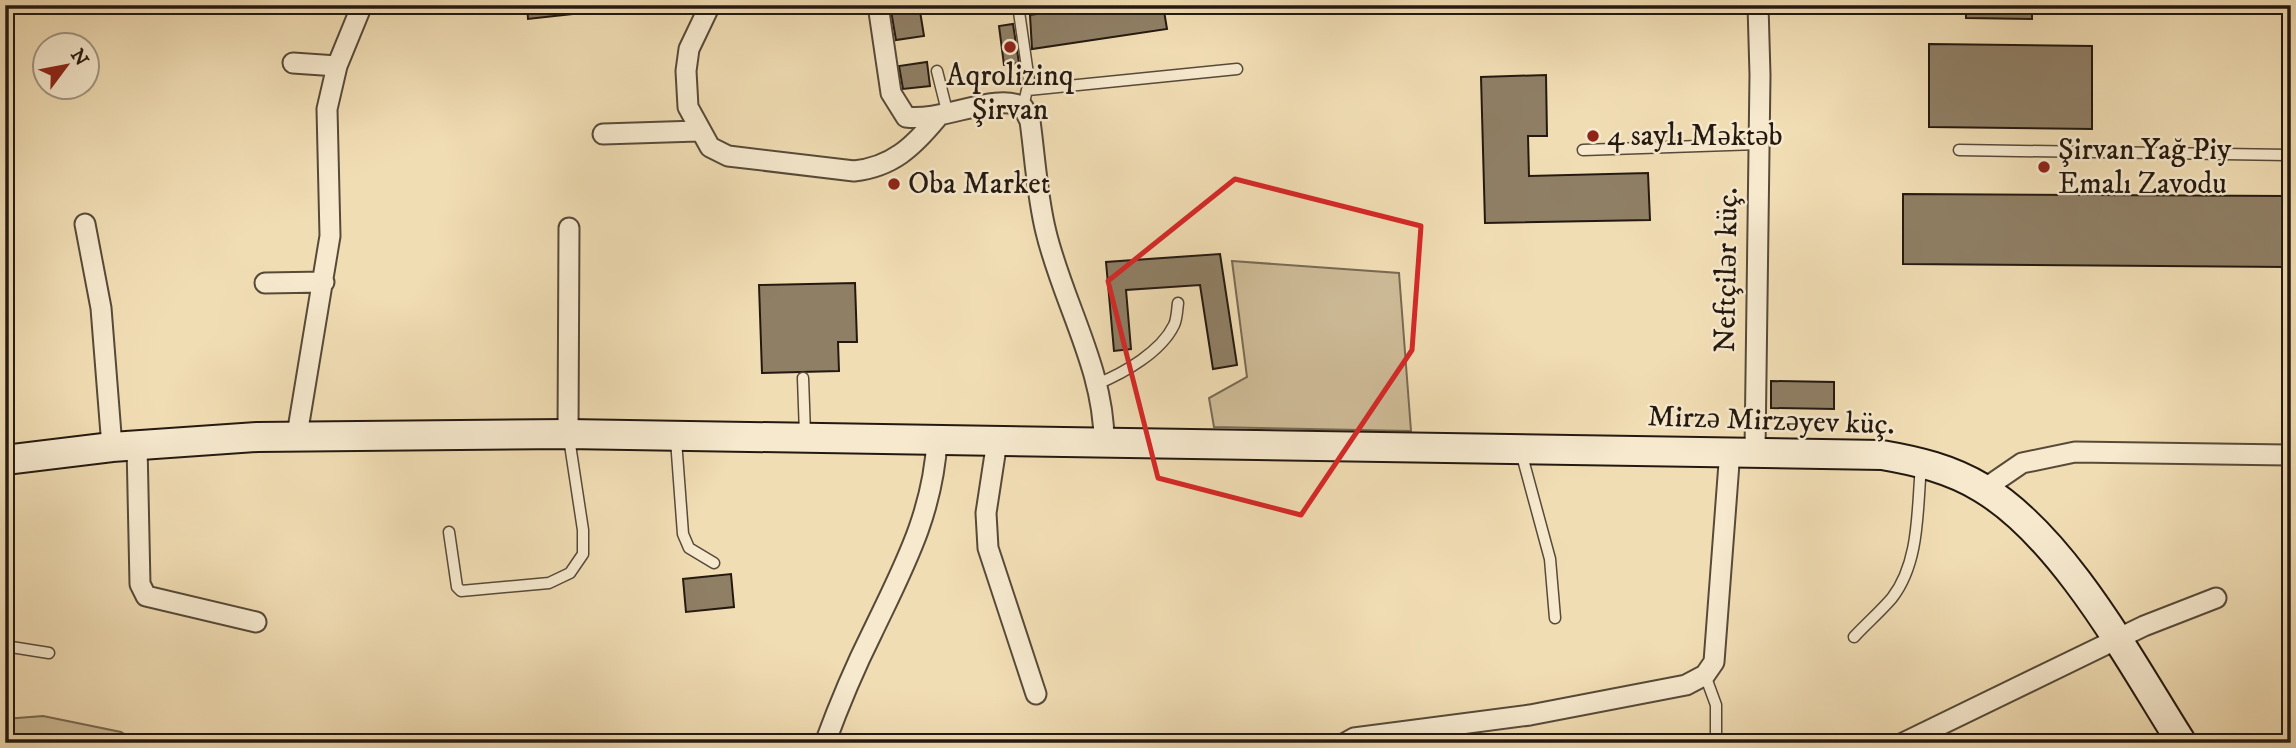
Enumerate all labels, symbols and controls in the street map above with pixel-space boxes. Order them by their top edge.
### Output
north arrow [32,32,102,102]
marker: Aqrolizinq Şirvan [1002,39,1018,55]
text: N [65,45,93,71]
place label: Aqrolizinq Şirvan [946,58,1075,129]
place label: 4 saylı Məktəb [1607,118,1783,155]
marker: 4 saylı Məktəb [1585,128,1601,144]
place label: Şirvan Yağ Piy Emalı Zavodu [2058,132,2232,203]
marker: Şirvan Yağ Piy Emalı Zavodu [2036,159,2052,175]
place label: Oba Market [908,166,1050,203]
marker: Oba Market [886,176,902,192]
street label: Neftçilər küç. [1707,187,1747,353]
street label: Mirzə Mirzəyev küç. [1647,398,1895,444]

